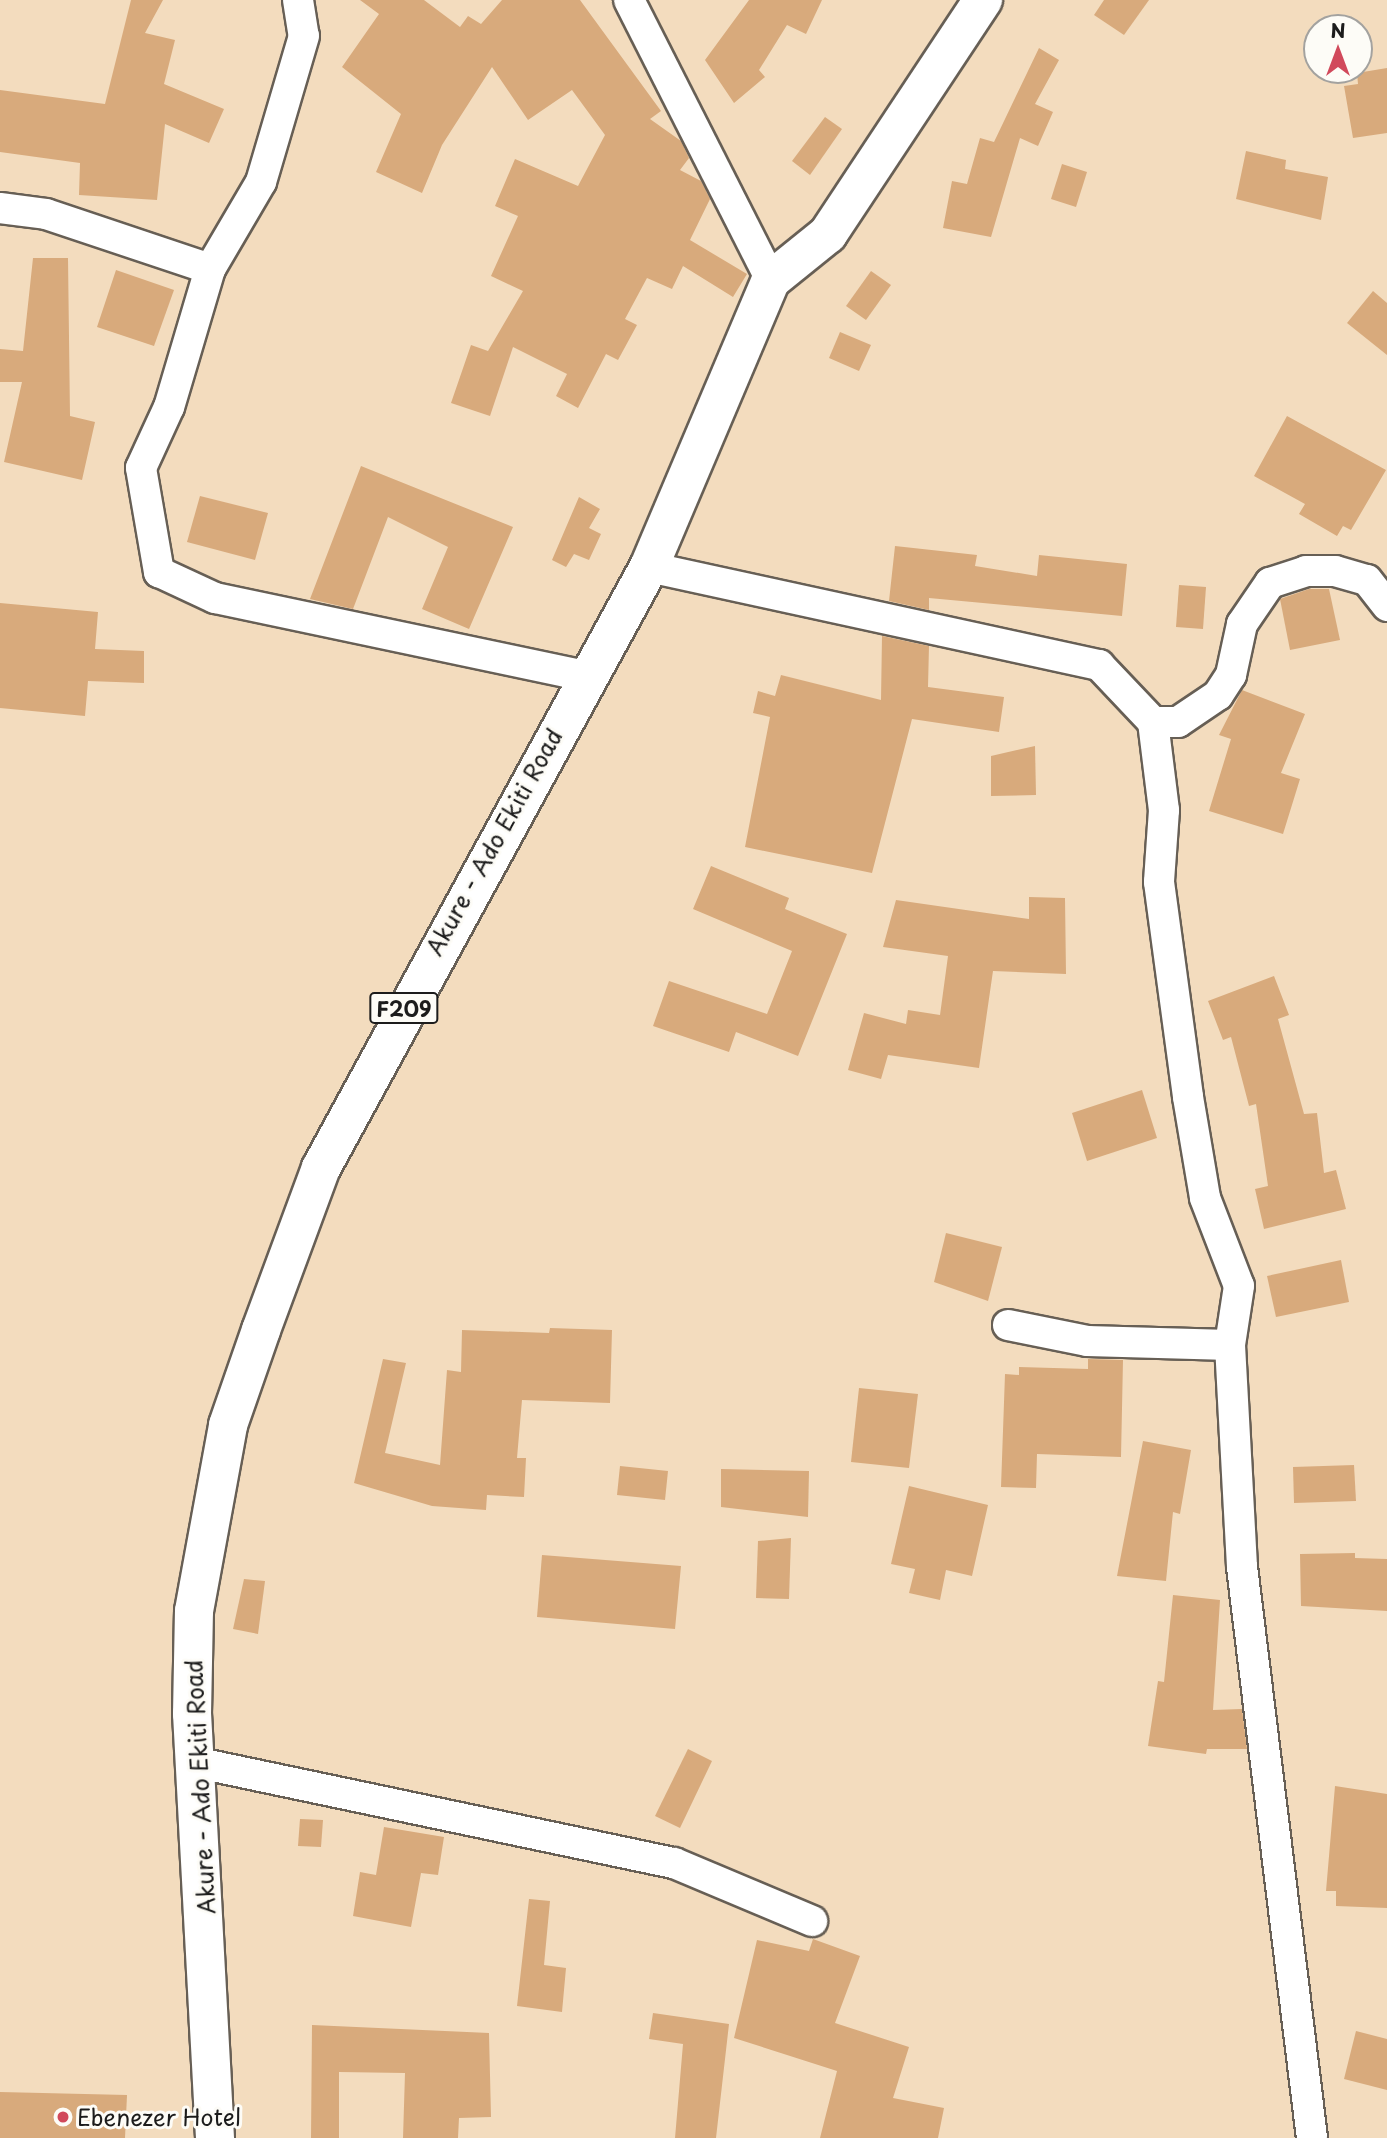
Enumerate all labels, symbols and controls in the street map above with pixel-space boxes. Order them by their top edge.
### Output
north arrow [1303,14,1373,84]
text: N [1330,16,1346,44]
street label: Akure - Ado Ekiti Road [420,723,568,961]
road number: F209 [369,990,439,1026]
street label: Akure - Ado Ekiti Road [180,1659,220,1915]
place label: Ebenezer Hotel [77,2103,242,2131]
marker: Ebenezer Hotel [55,2109,71,2125]

